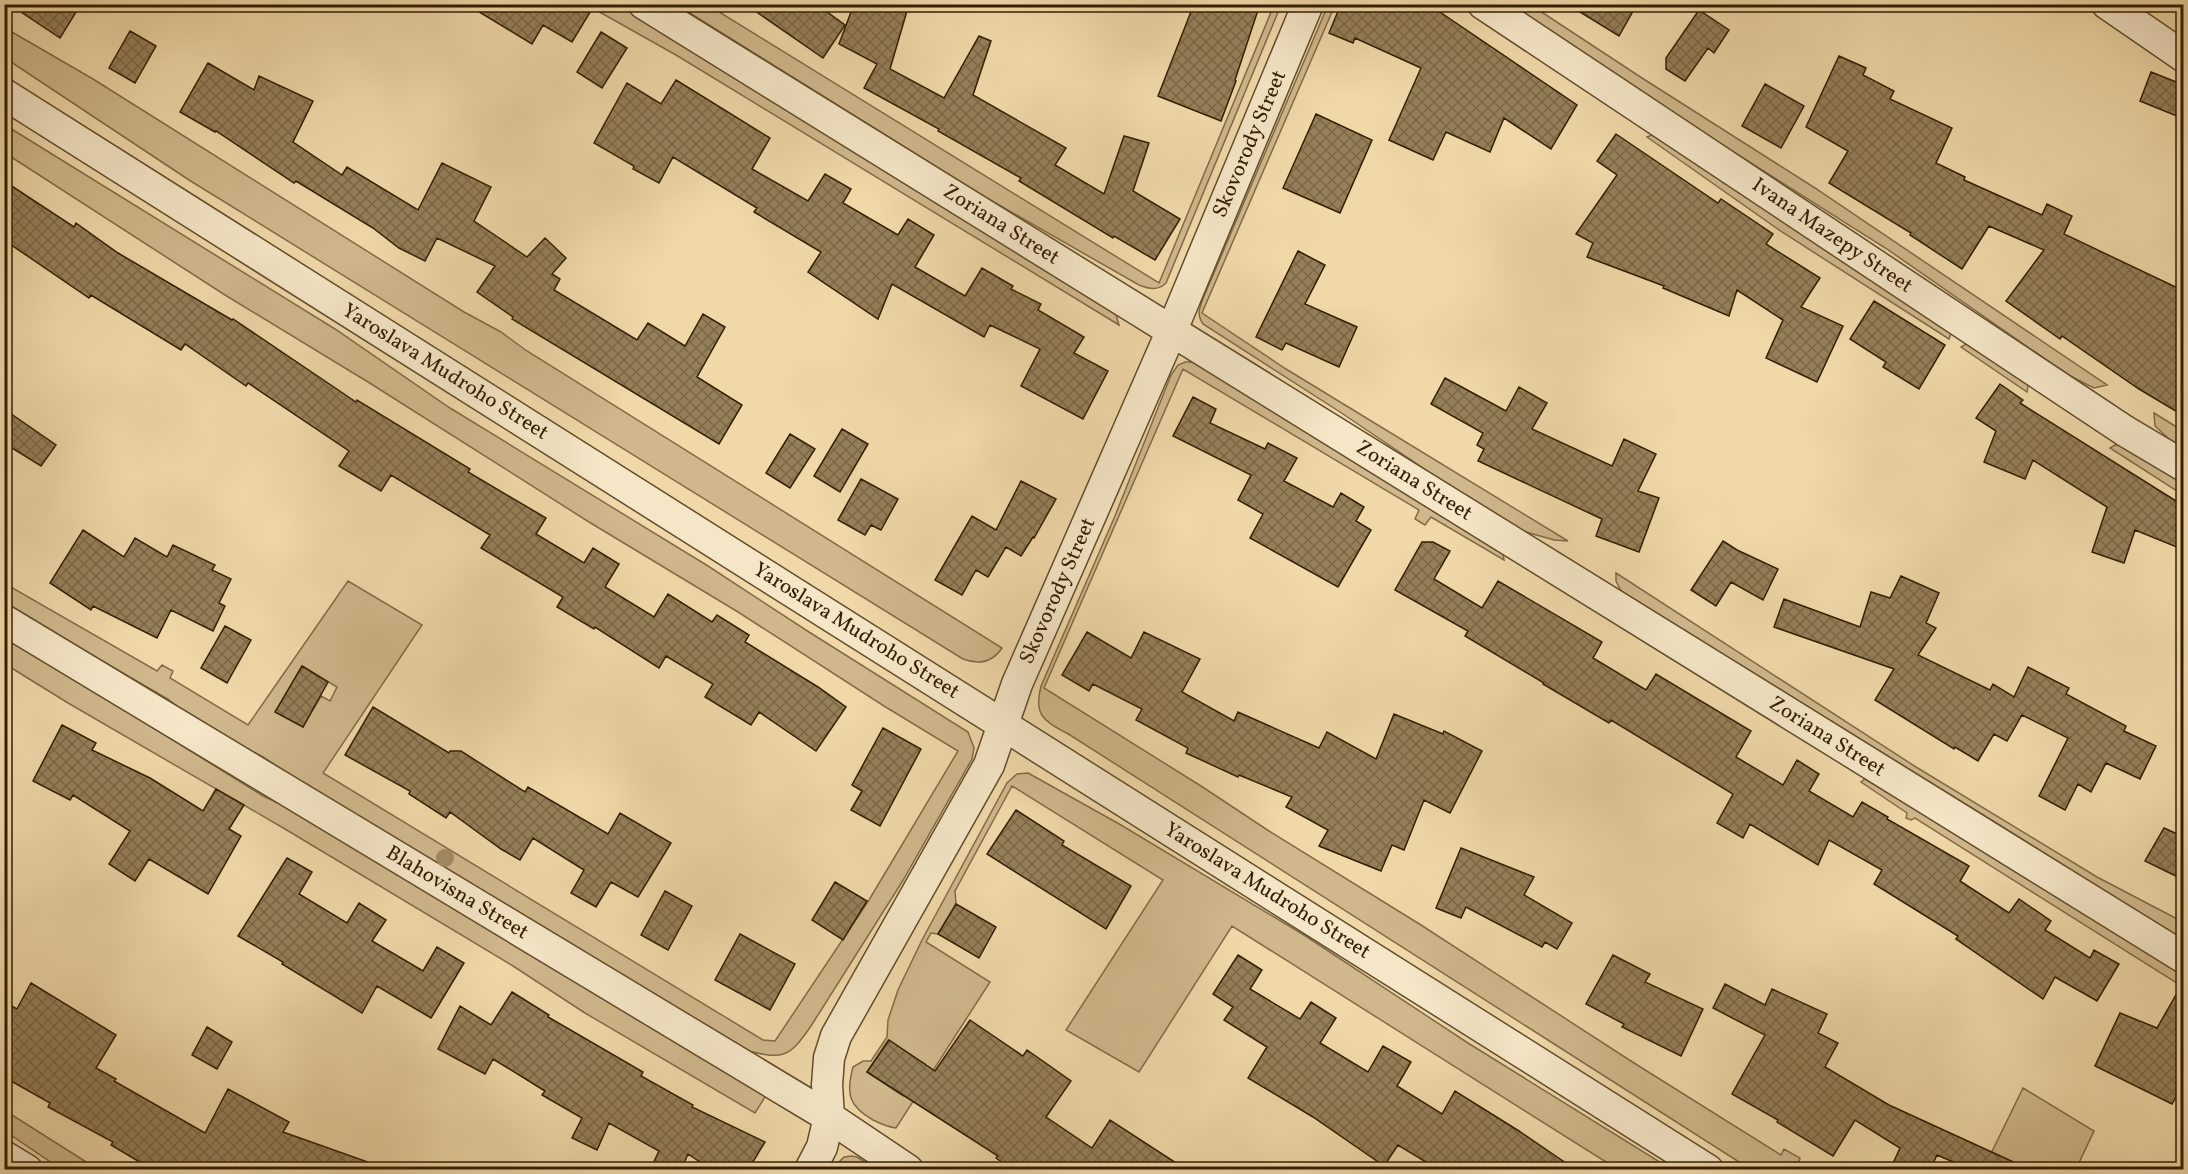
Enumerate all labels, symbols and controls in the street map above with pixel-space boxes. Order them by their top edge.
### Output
street label: Skovorody Street [1206,66,1294,222]
street label: Ivana Mazepy Street [1746,171,1918,301]
street label: Zoriana Street [937,178,1065,272]
street label: Yaroslava Mudroho Street [336,296,554,448]
street label: Zoriana Street [1350,434,1478,528]
street label: Skovorody Street [1013,513,1103,669]
street label: Yaroslava Mudroho Street [747,555,965,707]
street label: Zoriana Street [1763,690,1891,784]
street label: Yaroslava Mudroho Street [1158,815,1376,967]
street label: Blahovisna Street [380,839,534,947]

